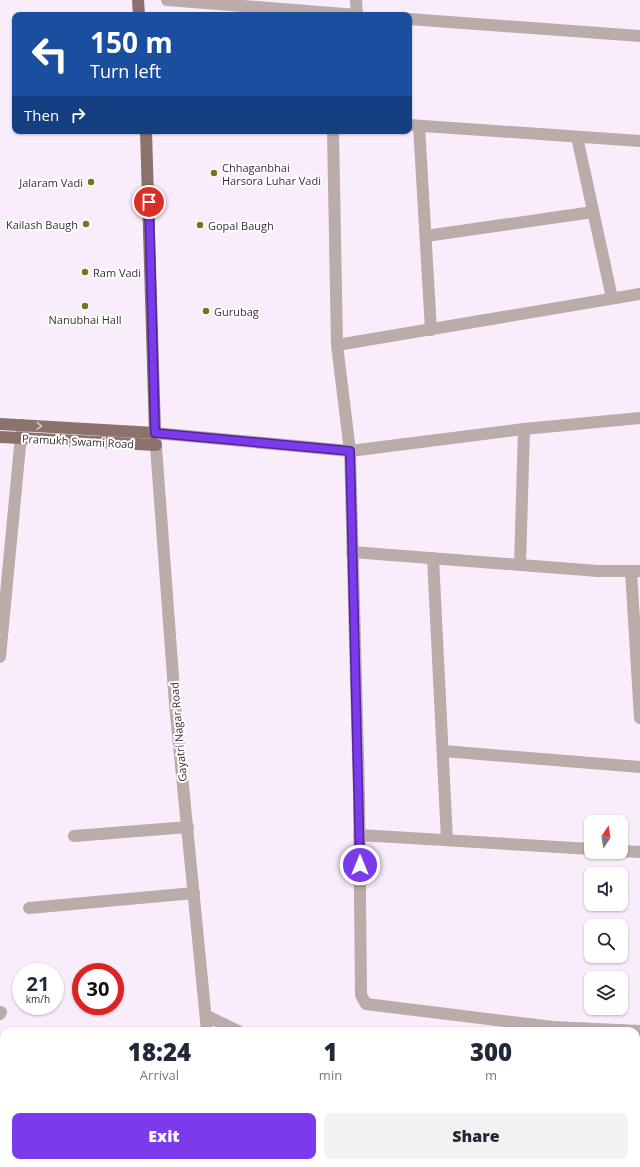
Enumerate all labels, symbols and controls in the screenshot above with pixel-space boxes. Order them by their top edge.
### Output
text: 150 m [90,23,173,61]
icon: left [24,28,76,80]
text: Turn left [90,59,161,83]
icon: right [67,104,89,126]
text: Then [24,105,59,125]
place label: Chhaganbhai Harsora Luhar Vadi [222,160,321,188]
marker: Chhaganbhai Harsora Luhar Vadi [209,168,219,178]
place label: Jalaram Vadi [18,175,83,190]
marker: Jalaram Vadi [86,177,96,187]
pin [132,185,166,219]
icon: arrive [138,191,160,213]
place label: Kailash Baugh [6,217,78,232]
place label: Gopal Baugh [208,218,274,233]
marker: Kailash Baugh [81,219,91,229]
marker: Gopal Baugh [195,220,205,230]
place label: Ram Vadi [93,265,141,280]
marker: Ram Vadi [80,267,90,277]
marker: Nanubhai Hall [80,301,90,311]
place label: Gurubag [214,304,259,319]
marker: Gurubag [201,306,211,316]
place label: Nanubhai Hall [49,312,121,327]
one-way arrow [36,422,42,431]
street label: Pramukh Swami Road [22,431,134,451]
street label: Gayatri Nagar Road [166,682,190,782]
north arrow [584,815,628,859]
map controls [584,815,628,1015]
position arrow [339,844,381,886]
button: sound [584,867,628,911]
button: search [584,919,628,963]
speed limit sign: 30 [72,963,124,1015]
text: 21 [27,970,49,997]
button: layers [584,971,628,1015]
text: km/h [26,992,50,1006]
text: 18:24 [128,1035,191,1068]
text: 1 [323,1035,338,1068]
text: 300 [470,1035,512,1068]
text: Arrival [140,1066,179,1084]
text: min [319,1066,342,1084]
text: m [485,1066,497,1084]
button: Exit [12,1113,316,1159]
button: Share [324,1113,628,1159]

